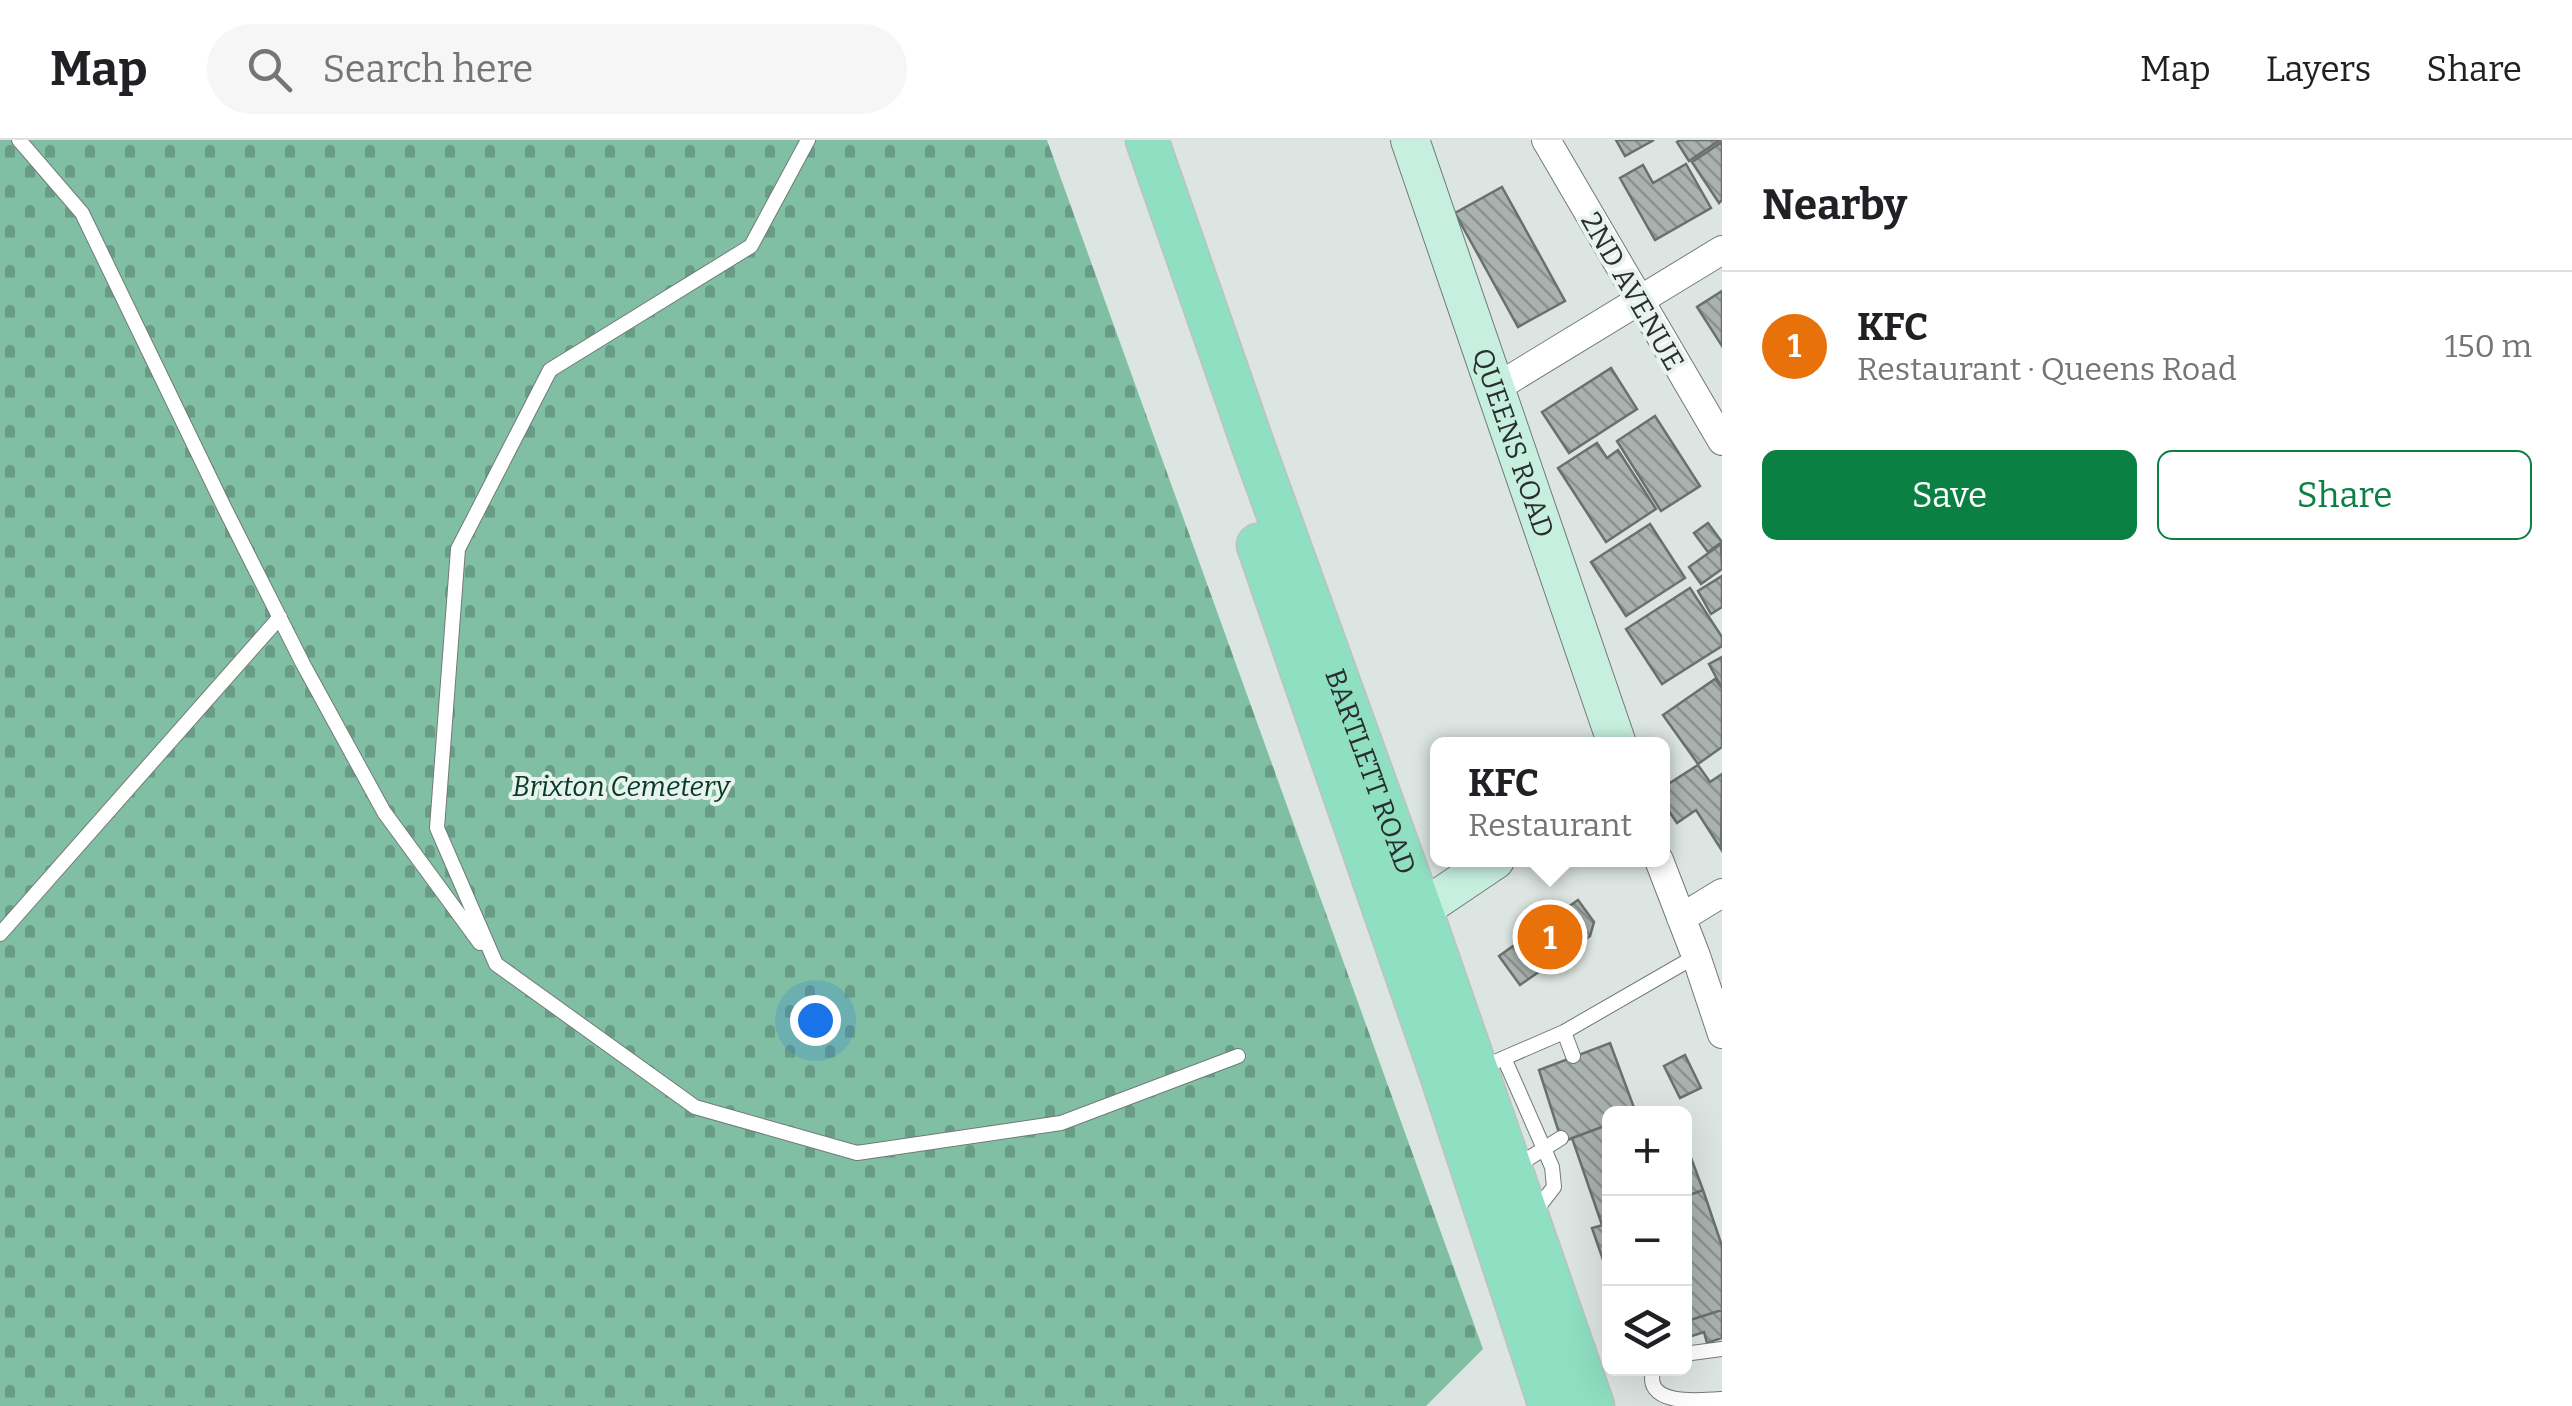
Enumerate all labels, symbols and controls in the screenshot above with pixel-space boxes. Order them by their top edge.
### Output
search box [207,24,907,114]
text: Map [50,40,147,98]
icon: search [242,42,297,97]
text: Search here [322,46,533,92]
text: Map [2140,48,2211,90]
text: Layers [2266,48,2371,90]
text: Share [2426,48,2522,90]
text: Nearby [1762,180,1907,230]
street label: 2ND AVENUE [1574,207,1691,376]
text: KFC [1857,304,1928,350]
text: 1 [1788,327,1801,365]
text: 150 m [2444,327,2532,365]
street label: QUEENS ROAD [1466,344,1561,542]
text: Restaurant · Queens Road [1857,350,2237,388]
button: Save [1762,450,2137,540]
button: Share [2157,450,2532,540]
street label: BARTLETT ROAD [1318,664,1423,879]
popup [1430,737,1670,867]
text: KFC [1468,760,1539,806]
park label: Brixton Cemetery [512,770,731,803]
text: Restaurant [1468,806,1632,844]
pin: 1 [1518,900,1582,974]
your location [790,995,841,1046]
map controls [1602,1106,1692,1376]
button: + [1602,1106,1692,1196]
button: − [1602,1196,1692,1286]
button: layers [1602,1286,1692,1376]

